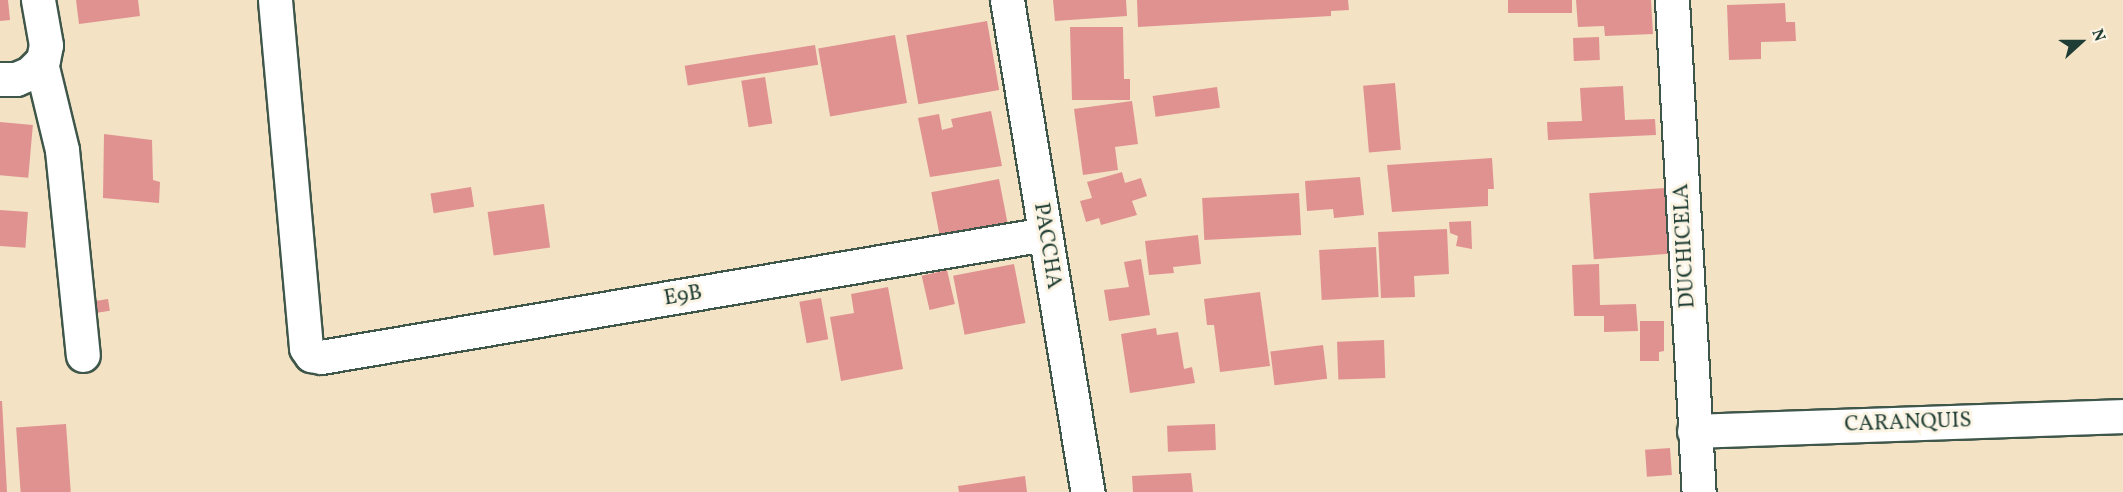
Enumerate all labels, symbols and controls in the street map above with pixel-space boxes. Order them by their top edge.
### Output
north arrow [2051,12,2111,72]
text: N [2085,26,2110,45]
street label: DUCHICELA [1669,183,1701,309]
street label: PACCHA [1027,201,1067,291]
street label: E9B [662,280,704,312]
street label: CARANQUIS [1844,408,1972,438]

